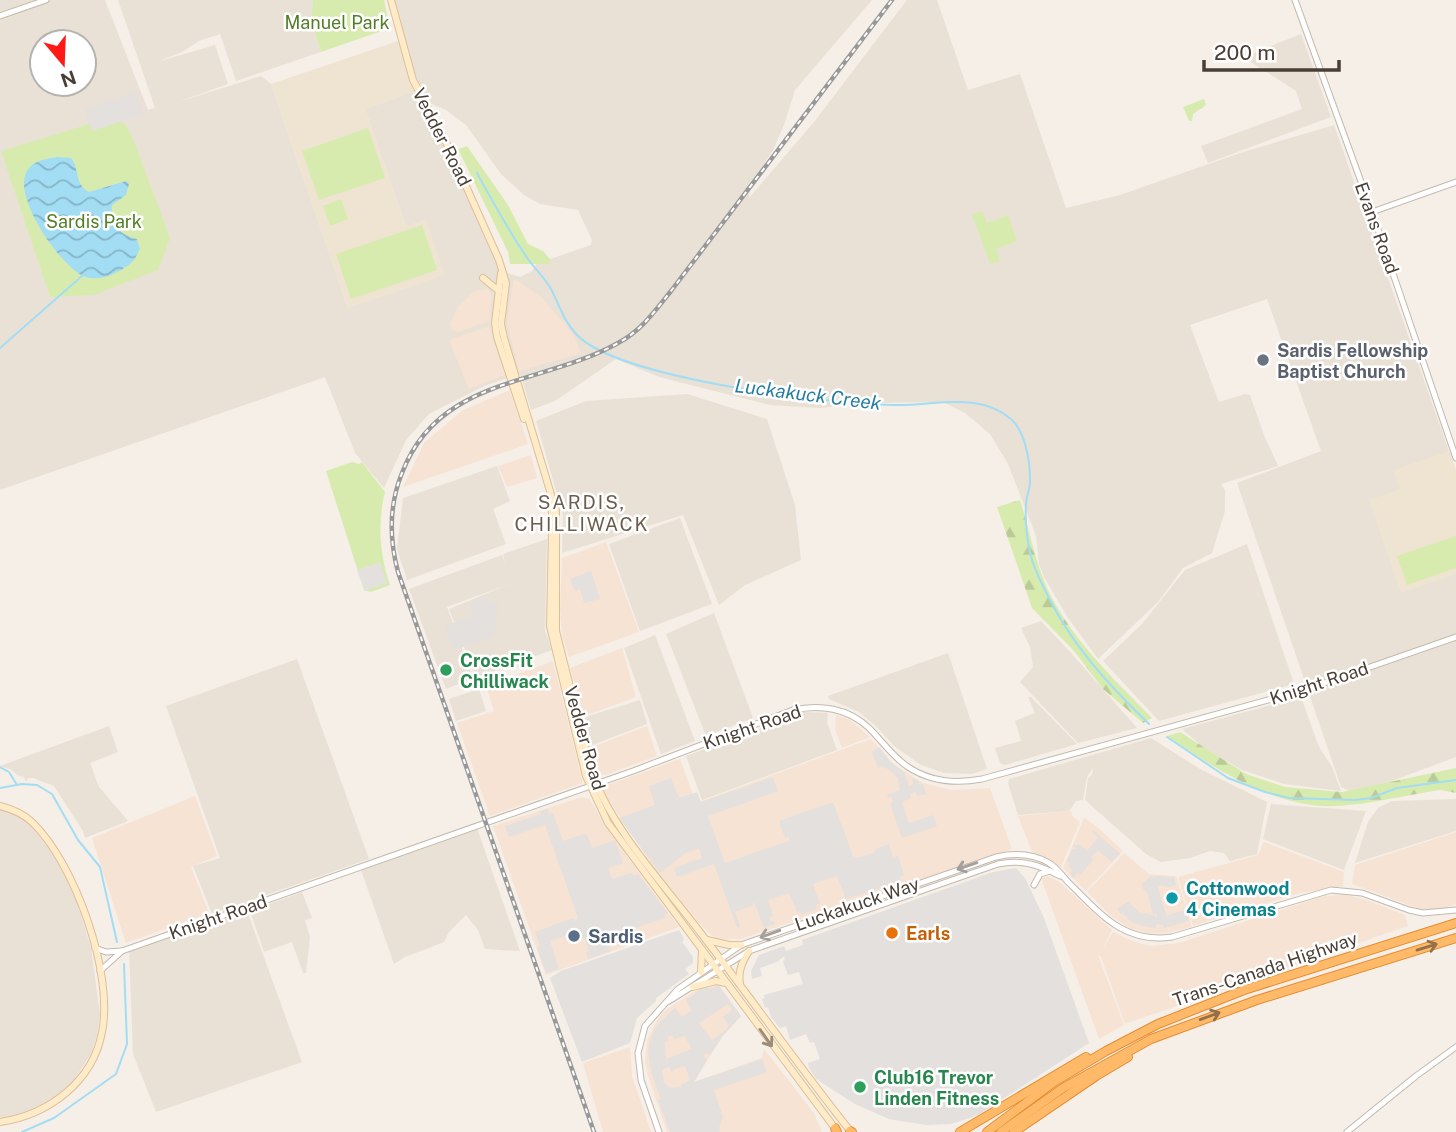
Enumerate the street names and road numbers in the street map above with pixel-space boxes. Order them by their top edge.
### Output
street label: Vedder Road [408,84,476,190]
street label: Evans Road [1351,179,1403,277]
street label: Knight Road [1267,657,1371,709]
street label: Vedder Road [560,684,610,792]
street label: Knight Road [700,700,804,754]
street label: Luckakuck Way [792,873,922,935]
street label: Knight Road [166,890,270,944]
street label: Trans-Canada Highway [1170,927,1360,1010]

